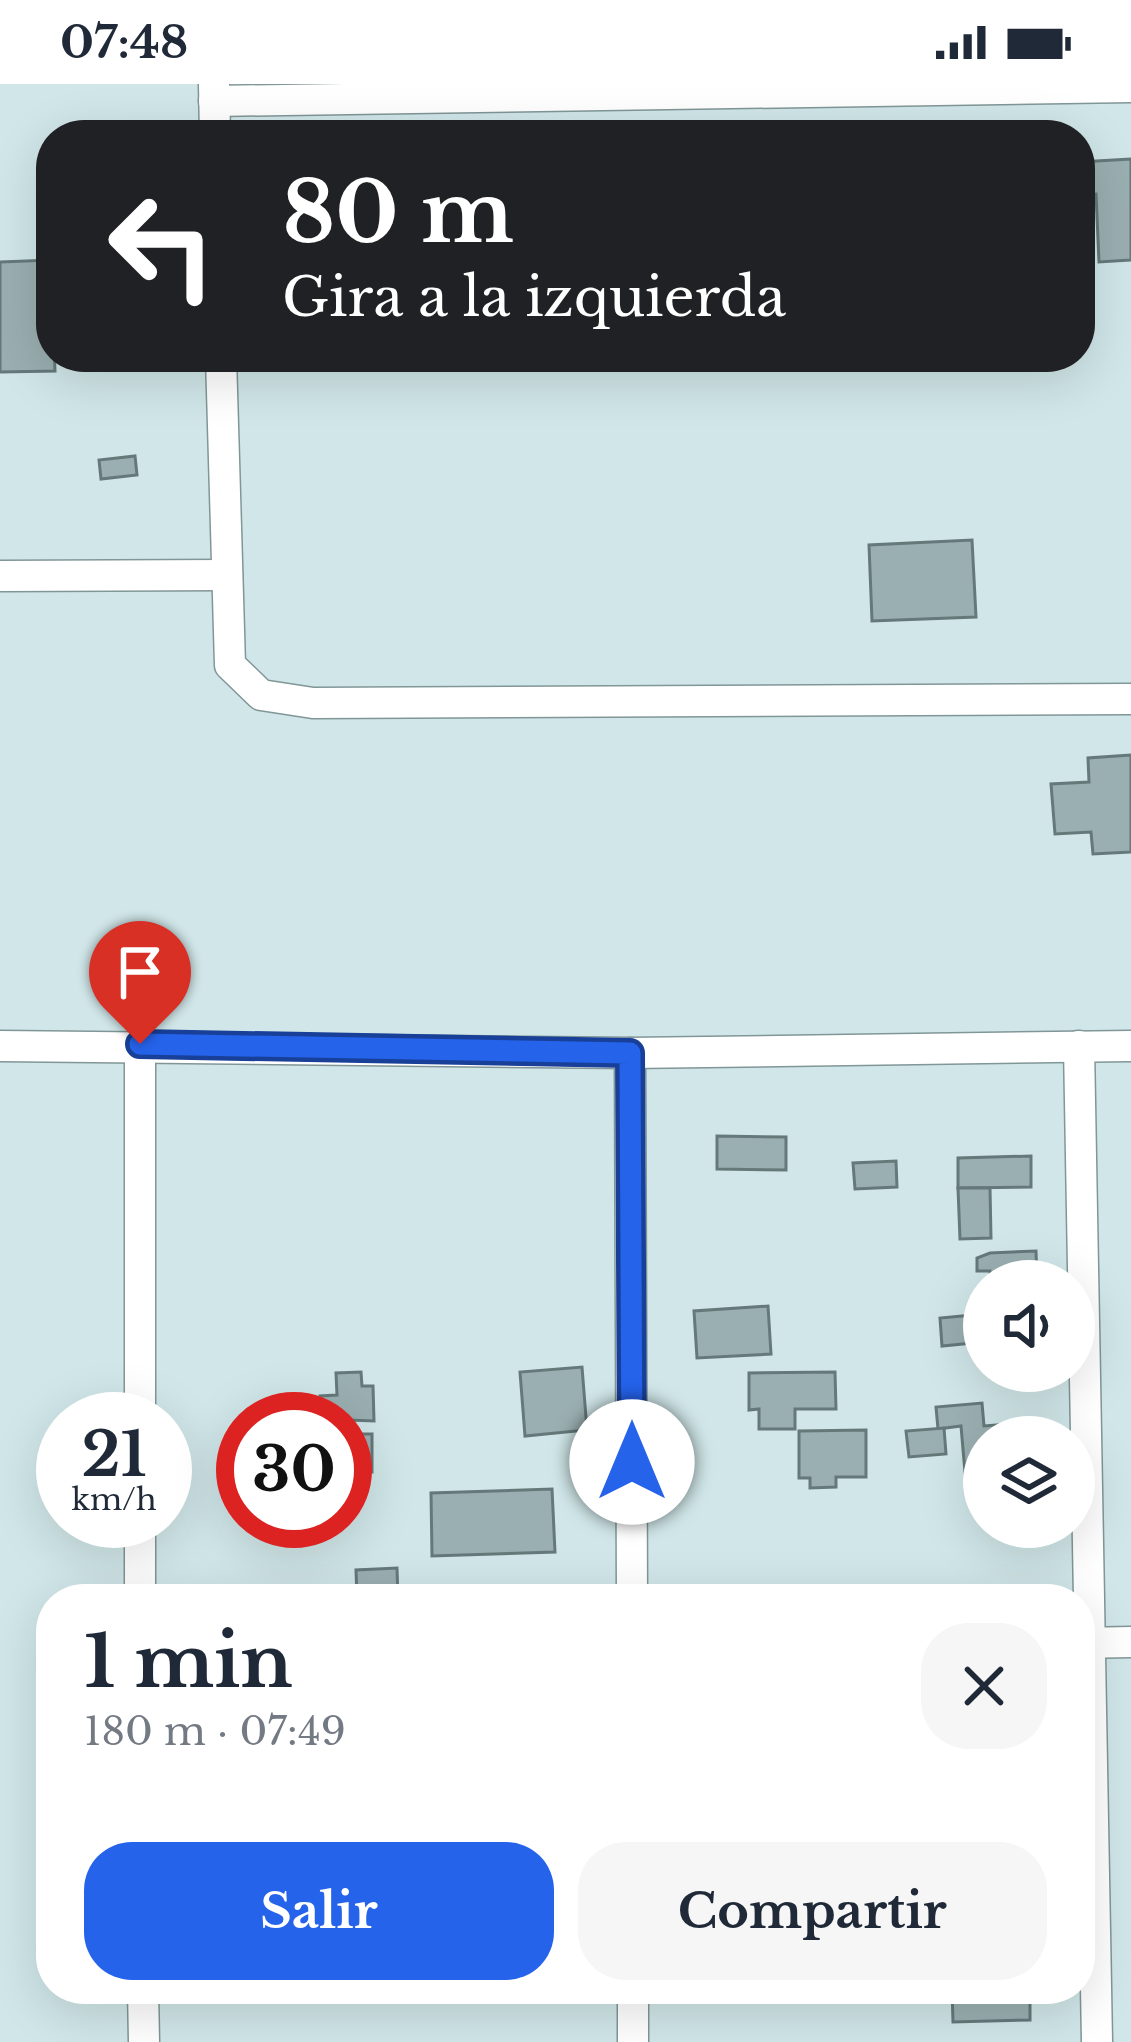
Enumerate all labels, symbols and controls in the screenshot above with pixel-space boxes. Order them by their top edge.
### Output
text: 07:48 [60,14,188,70]
text: 80 m [282,161,514,265]
icon: left [84,168,240,324]
text: Gira a la izquierda [282,264,786,331]
pin [89,921,191,1044]
icon: arrive [107,939,173,1005]
map controls [963,1260,1095,1548]
button: sound [963,1260,1095,1392]
speed limit sign: 30 [216,1392,372,1548]
position arrow [569,1399,695,1525]
button: layers [963,1416,1095,1548]
text: 21 [81,1418,147,1492]
text: km/h [71,1481,157,1518]
text: 1 min [84,1617,293,1706]
button: close [921,1623,1047,1749]
text: 180 m · 07:49 [84,1707,346,1756]
button: Salir [84,1842,554,1980]
button: Compartir [578,1842,1047,1980]

